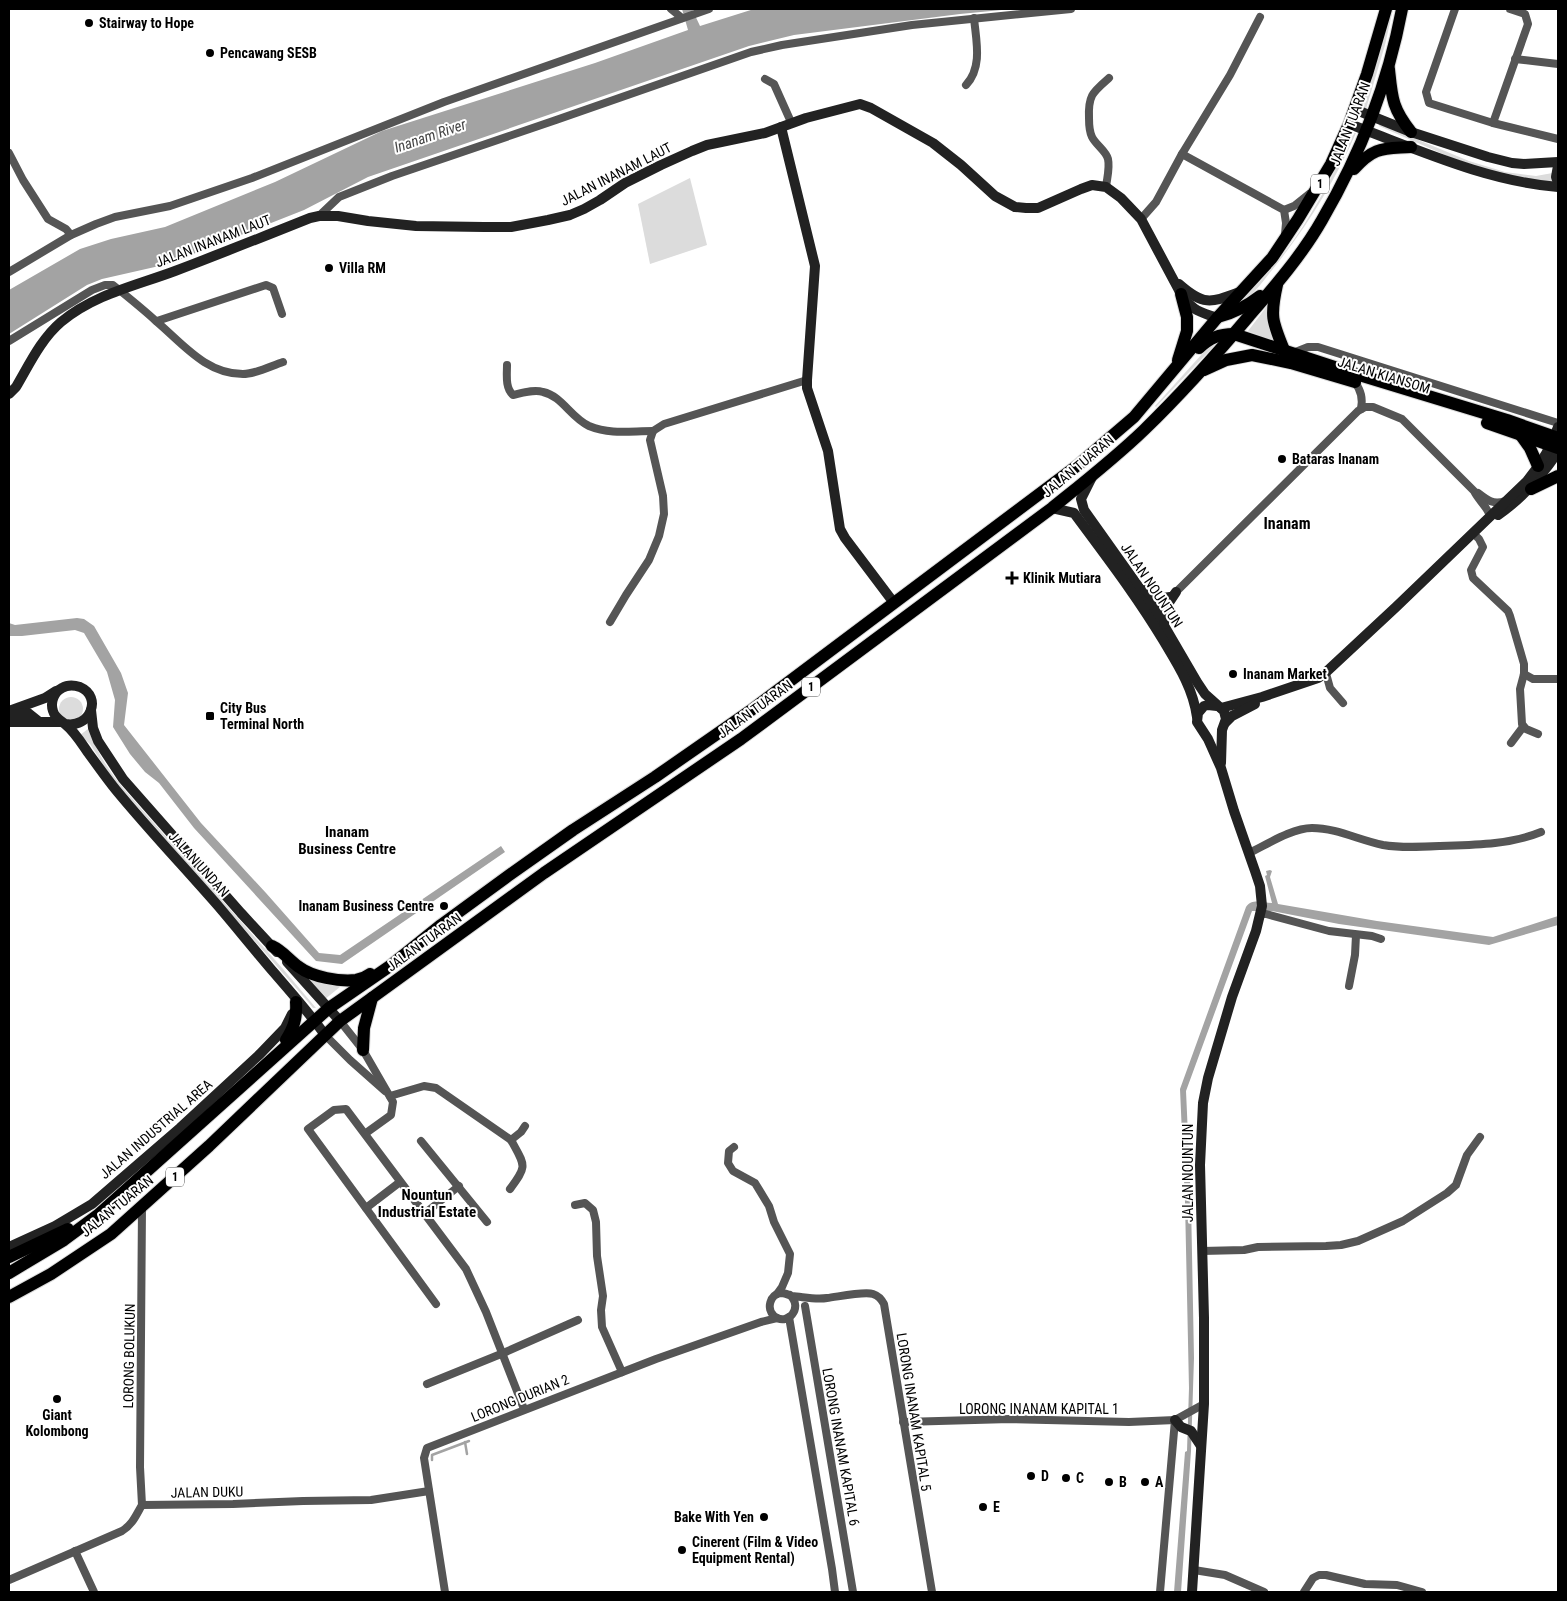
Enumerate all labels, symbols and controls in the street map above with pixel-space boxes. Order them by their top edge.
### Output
place label: Stairway to Hope [99,15,194,31]
marker: Stairway to Hope [83,17,95,29]
place label: Pencawang SESB [220,45,317,61]
marker: Pencawang SESB [204,47,216,59]
street label: JALAN TUARAN [1327,80,1373,168]
water label: Inanam River [392,115,469,157]
street label: JALAN INANAM LAUT [558,139,674,209]
road number: 1 [1311,174,1329,193]
street label: JALAN INANAM LAUT [153,212,273,270]
place label: Villa RM [339,260,386,276]
marker: Villa RM [323,262,335,274]
street label: JALAN KIANSOM [1336,353,1432,397]
street label: JALAN TUARAN [1039,431,1117,501]
place label: Bataras Inanam [1292,451,1379,467]
marker: Bataras Inanam [1276,453,1288,465]
district label: Inanam [1263,514,1311,533]
street label: JALAN NOUNTUN [1118,540,1186,630]
place label: Klinik Mutiara [1023,570,1101,586]
marker: Klinik Mutiara [1005,571,1019,585]
place label: Inanam Market [1243,666,1327,682]
marker: Inanam Market [1227,668,1239,680]
street label: JALAN TUARAN [715,677,795,741]
road number: 1 [802,678,820,696]
place label: City Bus Terminal North [220,700,304,732]
marker: City Bus Terminal North [204,710,216,722]
district label: Inanam Business Centre [298,823,396,858]
street label: JALAN UNDAN [165,828,233,900]
place label: Inanam Business Centre [298,898,434,914]
marker: Inanam Business Centre [438,900,450,912]
street label: JALAN TUARAN [384,910,464,974]
street label: JALAN INDUSTRIAL AREA [97,1076,215,1182]
street label: JALAN NOUNTUN [1180,1124,1196,1222]
road number: 1 [166,1168,184,1186]
street label: JALAN TUARAN [78,1172,156,1240]
district label: Nountun Industrial Estate [378,1186,476,1221]
street label: LORONG BOLUKUN [120,1303,138,1409]
street label: LORONG INANAM KAPITAL 5 [894,1332,934,1492]
street label: LORONG INANAM KAPITAL 6 [819,1367,863,1527]
street label: LORONG DURIAN 2 [469,1371,571,1425]
marker: Giant Kolombong [51,1393,63,1405]
street label: LORONG INANAM KAPITAL 1 [959,1401,1119,1417]
place label: Giant Kolombong [25,1407,89,1439]
place label: D [1041,1468,1049,1484]
marker: D [1025,1470,1037,1482]
place label: C [1076,1470,1084,1486]
marker: C [1060,1472,1072,1484]
place label: B [1119,1474,1127,1490]
place label: A [1155,1474,1164,1490]
marker: B [1103,1476,1115,1488]
marker: A [1139,1476,1151,1488]
street label: JALAN DUKU [170,1483,244,1501]
place label: E [993,1499,1000,1515]
marker: E [977,1501,989,1513]
place label: Bake With Yen [674,1509,754,1525]
marker: Bake With Yen [758,1511,770,1523]
place label: Cinerent (Film & Video Equipment Rental) [692,1534,818,1567]
marker: Cinerent (Film & Video Equipment Rental) [676,1544,688,1556]

